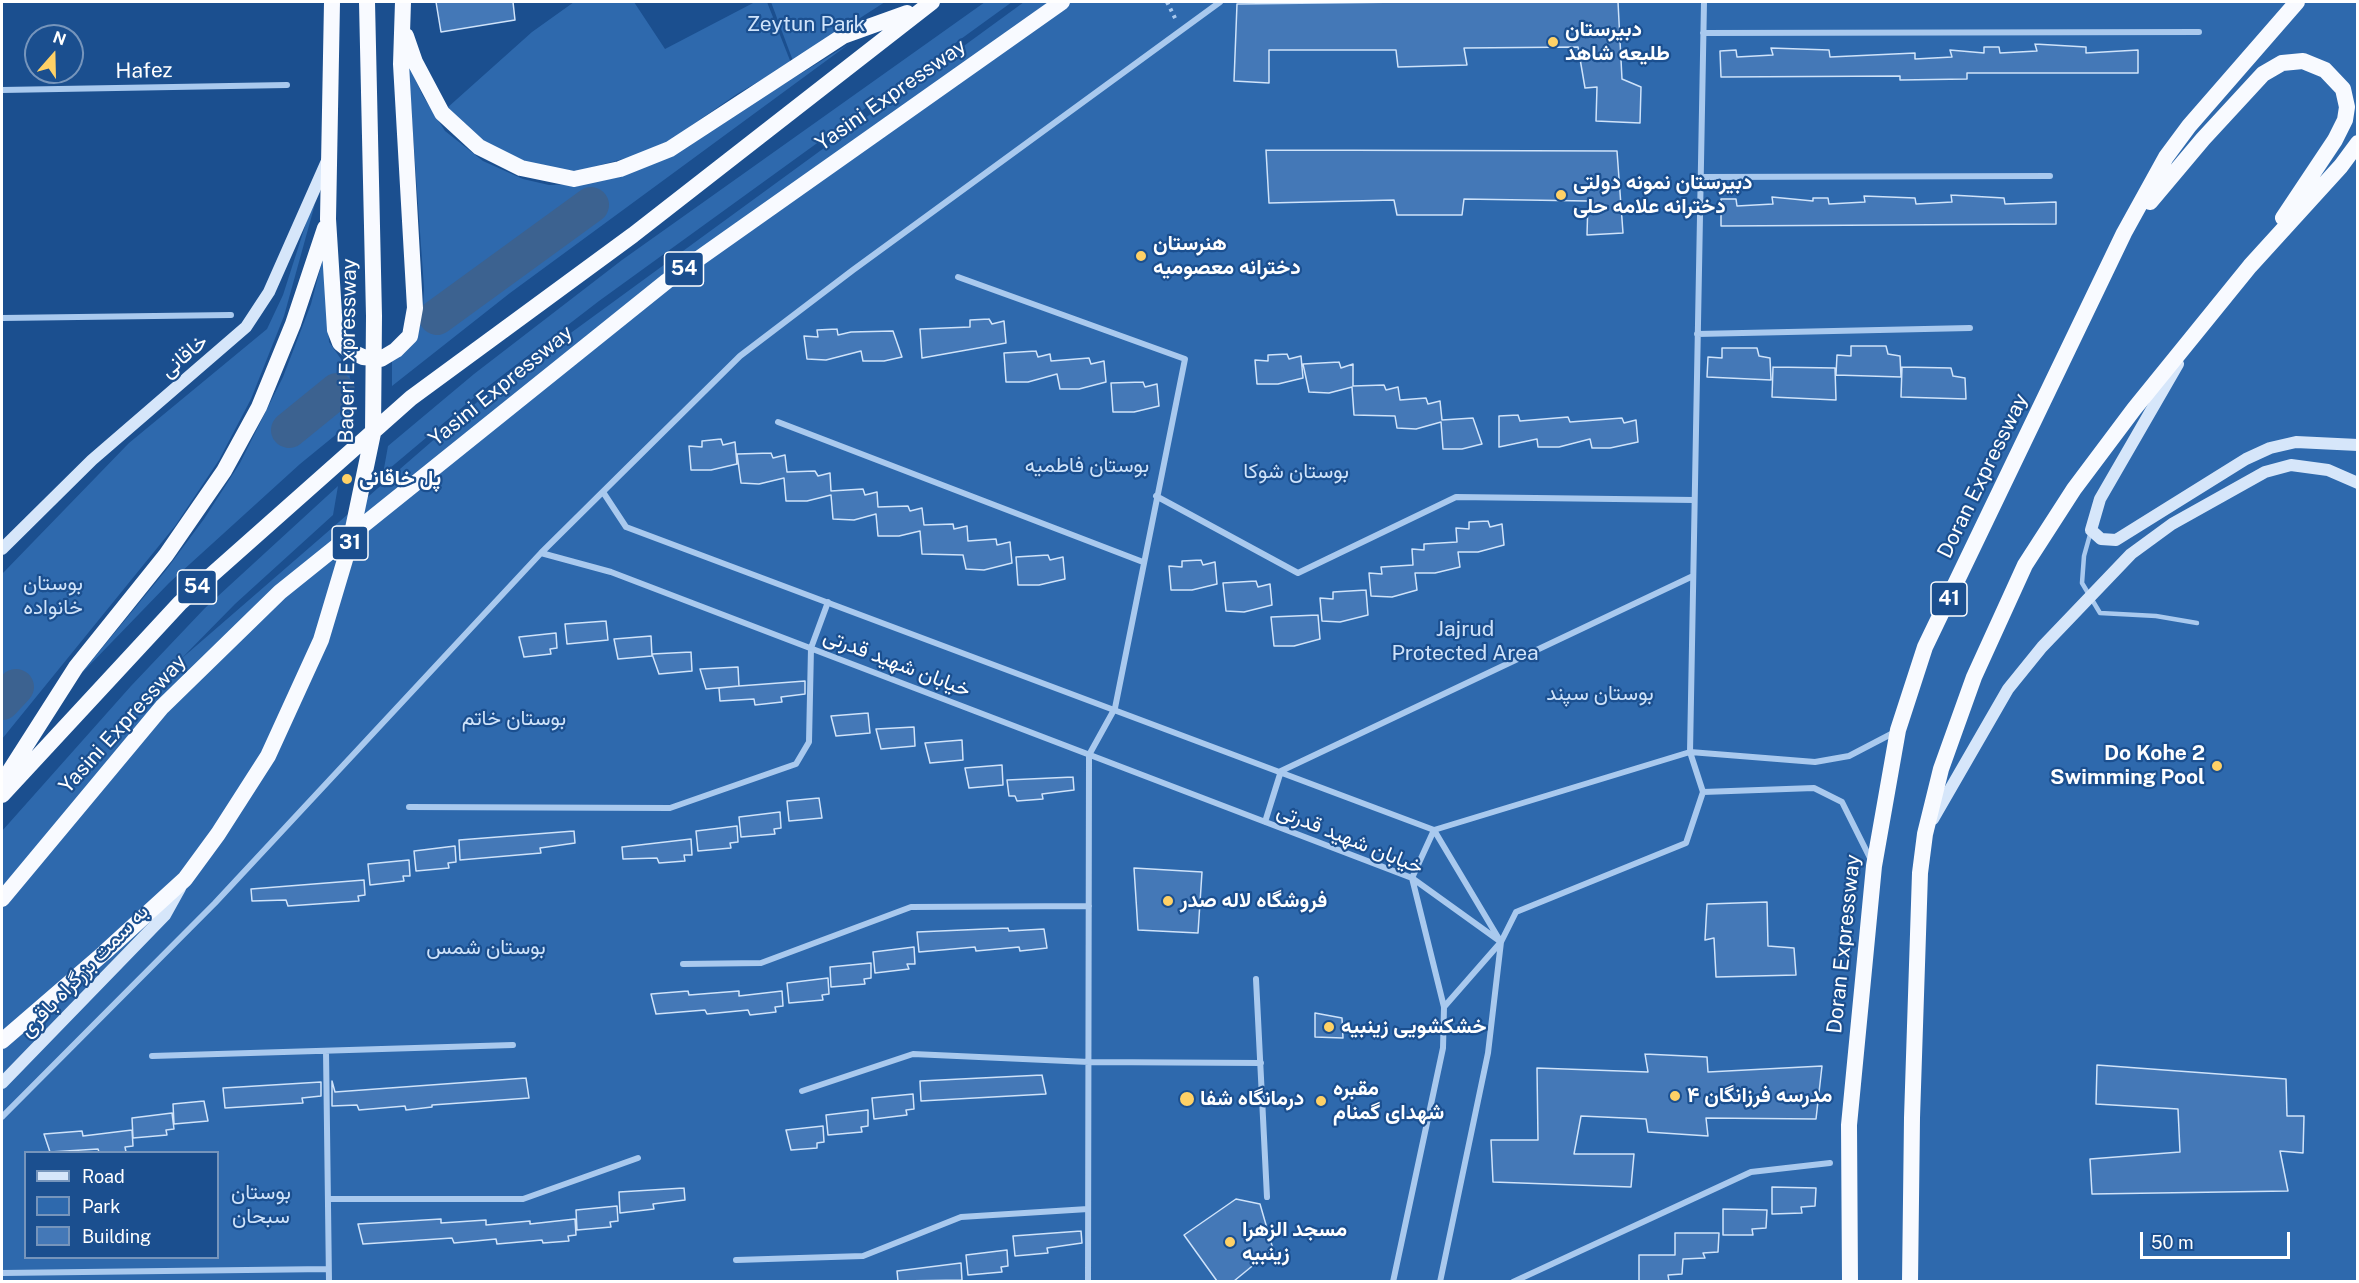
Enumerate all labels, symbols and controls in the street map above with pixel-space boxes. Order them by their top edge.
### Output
park label: Zeytun Park [747,12,865,38]
place label: دبیرستان طلیعه شاهد [1565,17,1670,67]
north arrow [24,24,84,84]
text: N [51,27,69,50]
street label: Yasini Expressway [811,34,971,156]
marker: دبیرستان طلیعه شاهد [1546,35,1560,49]
street label: Hafez [115,58,173,84]
place label: دبیرستان نمونه دولتی دخترانه علامه حلی [1573,170,1753,220]
marker: دبیرستان نمونه دولتی دخترانه علامه حلی [1554,188,1568,202]
place label: هنرستان دخترانه معصومیه [1153,231,1301,281]
marker: هنرستان دخترانه معصومیه [1134,249,1148,263]
road number: 54 [664,252,704,286]
street label: Baqeri Expressway [334,258,362,444]
street label: Yasini Expressway [424,320,578,452]
street label: خاقانی [155,329,213,383]
street label: Doran Expressway [1932,390,2034,562]
park label: بوستان فاطمیه [1025,453,1149,479]
park label: بوستان شوکا [1243,459,1349,485]
place label: پل خاقانی [359,466,441,492]
marker: پل خاقانی [340,472,354,486]
road number: 31 [332,526,368,560]
road number: 54 [178,570,216,604]
park label: بوستان خانواده [23,571,83,621]
road number: 41 [1931,582,1967,616]
park label: Jajrud Protected Area [1391,617,1539,667]
street label: خیابان شهید قدرتی [820,623,974,703]
street label: Yasini Expressway [54,649,192,799]
park label: بوستان سپند [1546,681,1654,707]
park label: بوستان خاتم [462,706,566,732]
place label: Do Kohe 2 Swimming Pool [2050,741,2205,791]
marker: Do Kohe 2 Swimming Pool [2210,759,2224,773]
street label: خیابان شهید قدرتی [1273,798,1427,880]
street label: Doran Expressway [1822,853,1866,1035]
place label: فروشگاه لاله صدر [1180,888,1327,914]
marker: فروشگاه لاله صدر [1161,894,1175,908]
street label: به سمت بزرگراه باقری [14,899,154,1043]
park label: بوستان شمس [426,935,546,961]
place label: خشکشویی زینبیه [1341,1014,1487,1040]
marker: خشکشویی زینبیه [1322,1020,1336,1034]
place label: مقبره شهدای گمنام [1333,1076,1444,1126]
place label: مدرسه فرزانگان ۴ [1687,1083,1832,1109]
place label: درمانگاه شفا [1200,1086,1304,1112]
marker: مدرسه فرزانگان ۴ [1668,1089,1682,1103]
marker: درمانگاه شفا [1178,1090,1196,1108]
marker: مقبره شهدای گمنام [1314,1094,1328,1108]
legend [24,1151,219,1259]
text: Road [82,1166,125,1187]
park label: بوستان سبحان [231,1180,291,1230]
text: Park [82,1196,120,1217]
place label: مسجد الزهرا زینبیه [1242,1217,1347,1267]
scale bar [2143,1220,2293,1258]
text: Building [82,1226,151,1247]
text: 50 m [2151,1232,2194,1253]
marker: مسجد الزهرا زینبیه [1223,1235,1237,1249]

